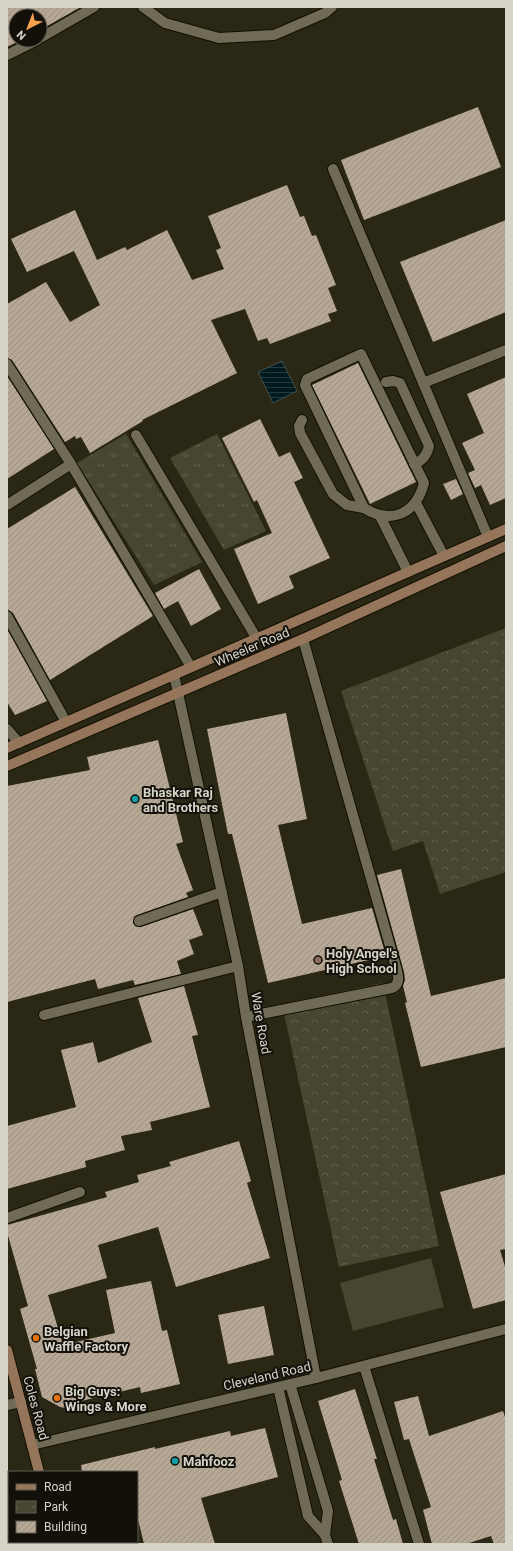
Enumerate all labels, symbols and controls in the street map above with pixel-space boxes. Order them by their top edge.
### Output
north arrow [8,8,48,48]
text: N [14,27,29,42]
street label: Wheeler Road [212,624,292,670]
place label: Bhaskar Raj and Brothers [143,785,218,815]
marker: Bhaskar Raj and Brothers [130,794,140,804]
place label: Holy Angel's High School [326,946,398,976]
marker: Holy Angel's High School [313,955,323,965]
street label: Ware Road [248,991,274,1055]
place label: Belgian Waffle Factory [44,1324,129,1354]
marker: Belgian Waffle Factory [31,1333,41,1343]
street label: Cleveland Road [222,1359,312,1393]
street label: Coles Road [20,1374,52,1442]
place label: Big Guys: Wings & More [65,1384,147,1414]
marker: Big Guys: Wings & More [52,1393,62,1403]
place label: Mahfooz [183,1454,235,1469]
marker: Mahfooz [170,1456,180,1466]
legend [8,1471,138,1543]
text: Road [44,1480,72,1494]
text: Park [44,1500,69,1514]
text: Building [44,1520,87,1534]

